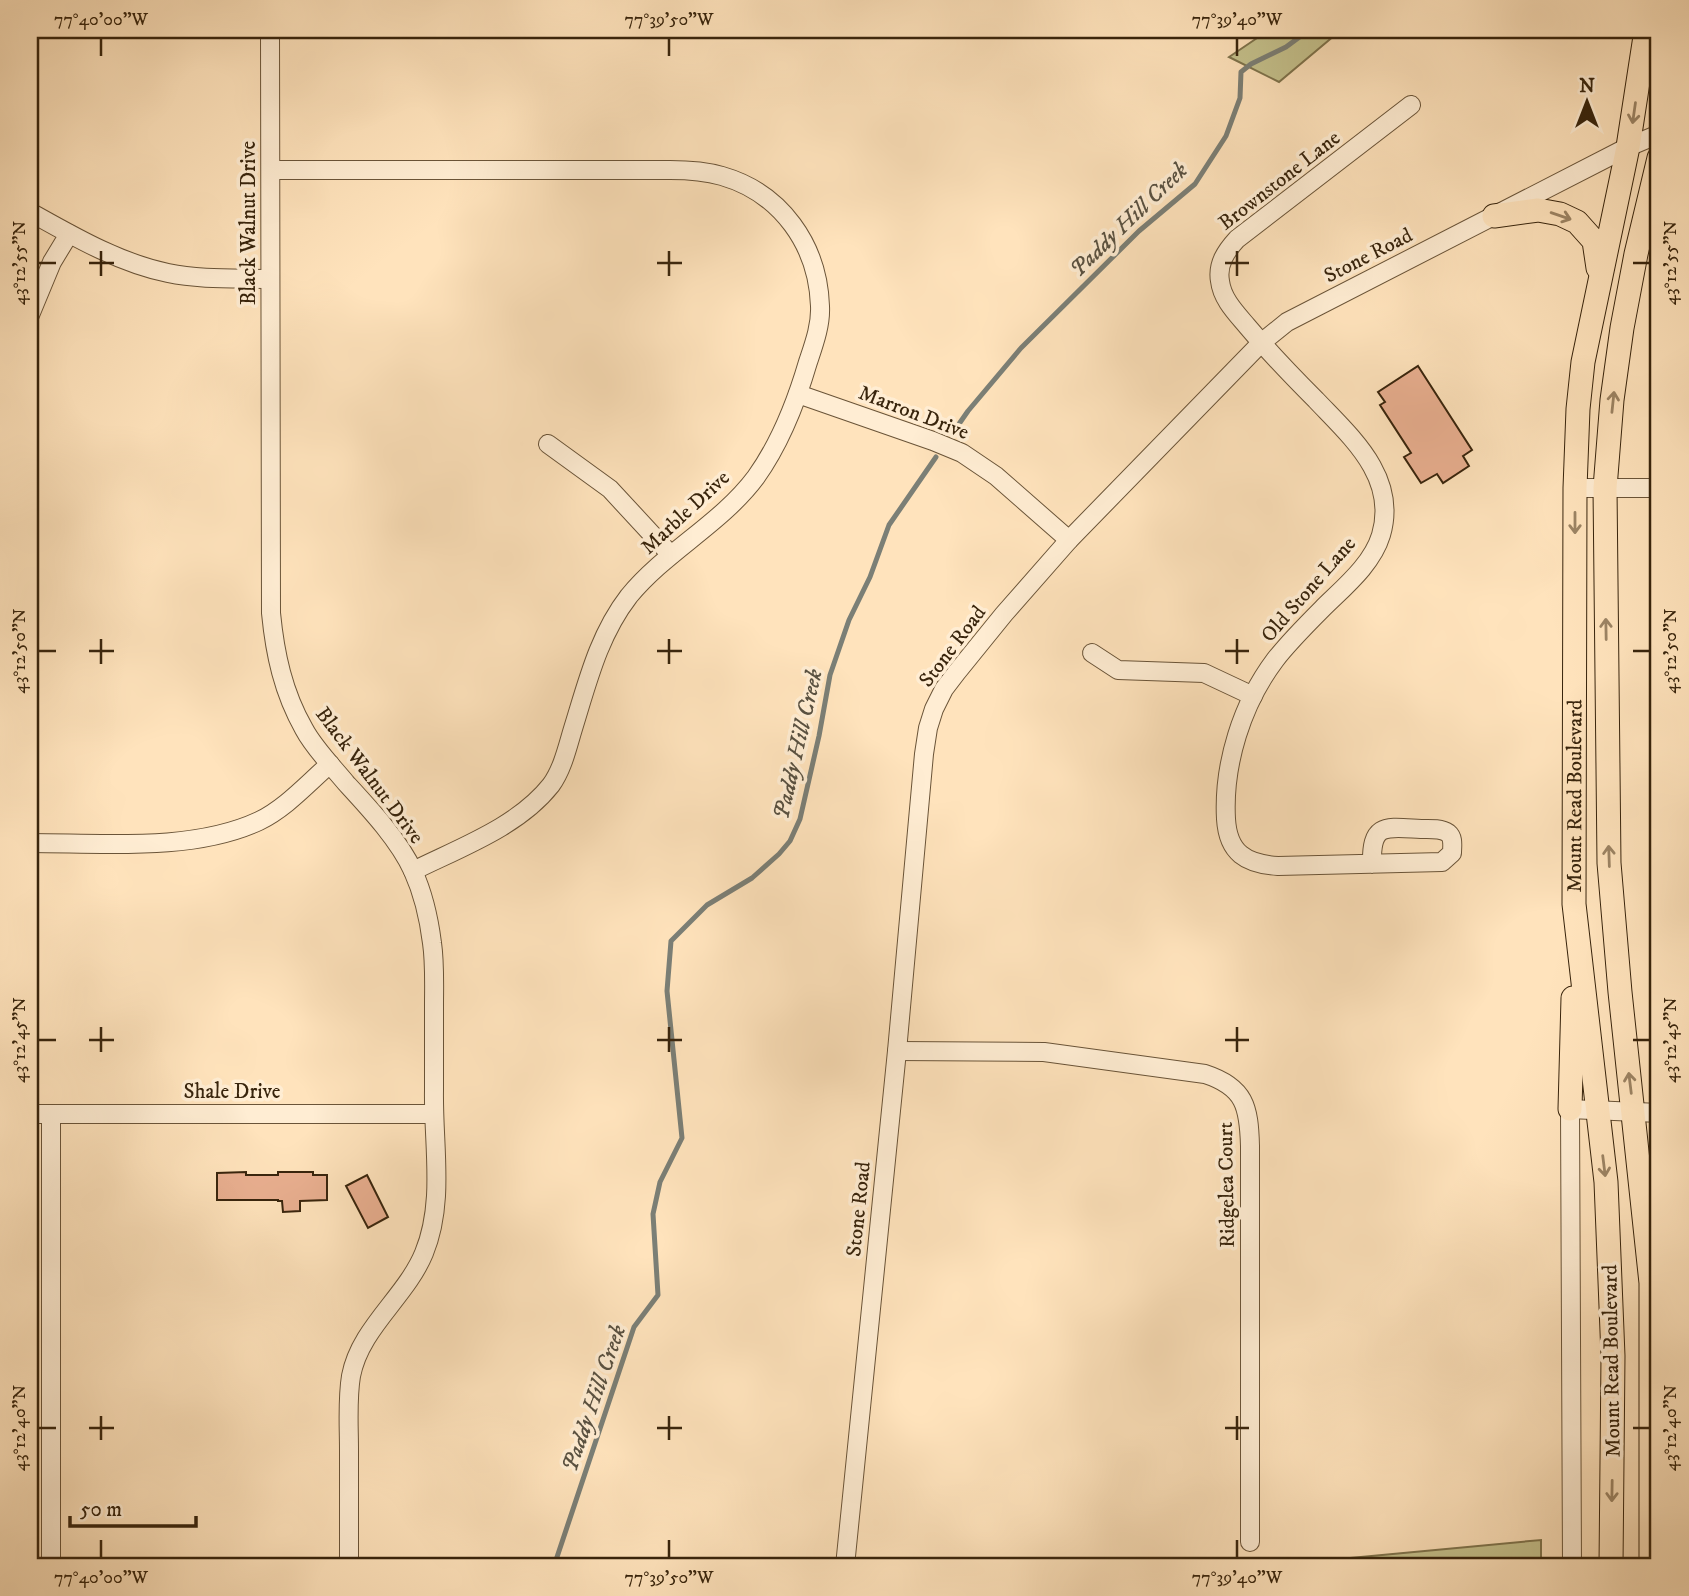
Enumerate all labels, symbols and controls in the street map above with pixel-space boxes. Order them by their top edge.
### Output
text: 77°40'00"W [54,9,149,31]
text: 77°39'50"W [624,9,714,31]
text: 77°39'40"W [1192,9,1283,31]
north arrow [1552,66,1622,136]
text: N [1579,75,1595,98]
one-way arrow [1627,101,1640,123]
street label: Brownstone Lane [1214,125,1346,236]
street label: Black Walnut Drive [236,140,262,305]
water label: Paddy Hill Creek [1064,156,1195,284]
one-way arrow [1549,211,1571,223]
text: 43°12'55"N [9,221,31,305]
text: 43°12'55"N [1660,221,1682,305]
street label: Stone Road [1320,222,1417,289]
street label: Marron Drive [855,380,973,446]
one-way arrow [1606,391,1619,413]
street label: Marble Drive [636,465,736,560]
one-way arrow [1568,512,1582,535]
street label: Old Stone Lane [1256,531,1362,648]
street label: Stone Road [914,600,992,693]
text: 43°12'50"N [9,608,31,694]
text: 43°12'50"N [1660,608,1682,694]
one-way arrow [1599,617,1613,640]
water label: Paddy Hill Creek [767,666,830,822]
street label: Mount Read Boulevard [1562,699,1588,892]
street label: Black Walnut Drive [309,702,429,849]
one-way arrow [1602,845,1616,868]
text: 43°12'45"N [9,997,31,1083]
text: 43°12'45"N [1660,997,1682,1083]
one-way arrow [1624,1072,1637,1094]
street label: Shale Drive [183,1079,281,1105]
street label: Ridgelea Court [1213,1122,1241,1248]
one-way arrow [1598,1154,1611,1176]
street label: Stone Road [841,1160,877,1258]
street label: Mount Read Boulevard [1597,1264,1627,1458]
water label: Paddy Hill Creek [556,1321,633,1476]
text: 43°12'40"N [9,1384,31,1471]
text: 43°12'40"N [1660,1384,1682,1471]
one-way arrow [1605,1479,1619,1502]
scale bar [70,1484,196,1528]
text: 50 m [80,1497,122,1523]
text: 77°40'00"W [54,1567,149,1589]
text: 77°39'50"W [624,1567,714,1589]
text: 77°39'40"W [1192,1567,1283,1589]

